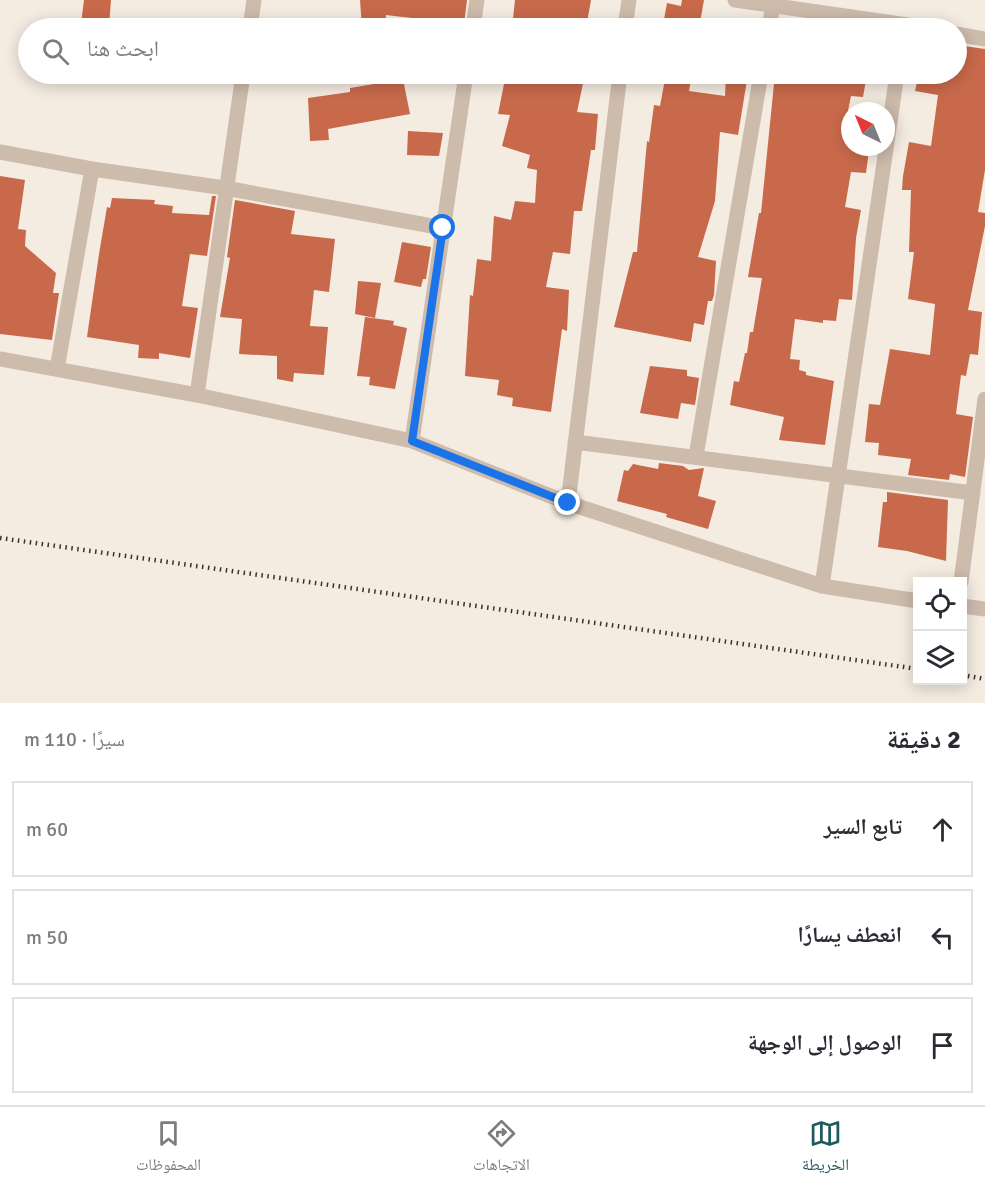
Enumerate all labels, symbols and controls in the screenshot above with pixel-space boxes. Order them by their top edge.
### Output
search box [18,18,967,84]
icon: search [39,35,72,68]
text: ابحث هنا [87,35,159,62]
north arrow [841,102,895,156]
route start [429,214,455,240]
route end [554,489,580,515]
map controls [913,577,967,685]
button: locate [913,577,967,631]
button: layers [913,631,967,685]
text: 2 دقيقة [887,724,961,756]
text: سيرًا · 110 m [24,727,125,752]
text: تابع السير [824,813,902,840]
icon: ahead [926,813,959,846]
text: 60 m [26,817,68,842]
text: انعطف يسارًا [797,921,902,948]
icon: left [926,921,959,954]
text: 50 m [26,925,68,950]
text: الوصول إلى الوجهة [748,1029,902,1056]
icon: arrive [926,1029,959,1062]
tab: المحفوظات [136,1117,201,1180]
tab: الاتجاهات [473,1117,530,1180]
tab: الخريطة [802,1117,849,1180]

